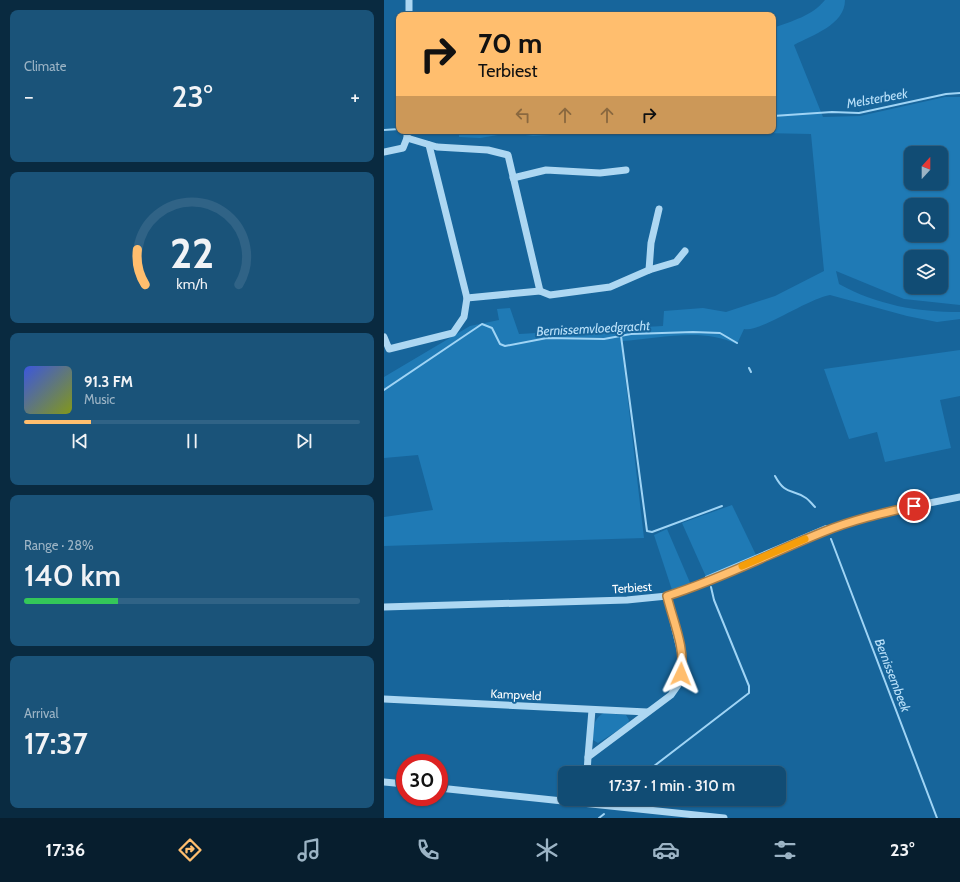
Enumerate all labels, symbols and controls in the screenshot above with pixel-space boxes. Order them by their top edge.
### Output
text: 70 m [478,26,542,60]
icon: right [412,28,464,80]
text: Climate [24,58,66,74]
text: Terbiest [478,60,538,82]
text: 23° [172,78,212,115]
text: − [24,83,34,110]
text: + [350,83,360,110]
water label: Melsterbeek [844,85,909,111]
icon: left [512,104,534,126]
icon: ahead [554,104,576,126]
icon: ahead [596,104,618,126]
icon: right [638,104,660,126]
north arrow [904,146,948,190]
map controls [904,146,948,294]
button: search [904,198,948,242]
text: 22 [170,228,214,278]
button: layers [904,250,948,294]
text: km/h [176,275,208,293]
water label: Bernissemvloedgracht [536,317,651,339]
text: 91.3 FM [84,373,133,391]
text: Music [84,391,115,407]
icon: previous [69,430,91,452]
icon: pause [181,430,203,452]
icon: next [293,430,315,452]
pin [897,489,931,523]
icon: arrive [903,495,925,517]
text: Range · 28% [24,537,94,553]
text: 140 km [24,557,121,594]
street label: Terbiest [612,579,652,596]
water label: Bernissembeek [872,636,915,714]
position arrow [660,653,702,695]
street label: Kampveld [490,686,542,703]
text: Arrival [24,705,59,721]
text: 17:37 [24,725,88,762]
speed limit sign: 30 [396,754,448,806]
text: 17:37 · 1 min · 310 m [609,777,735,795]
icon: directions [176,836,204,864]
icon: music [295,836,323,864]
icon: phone [414,836,442,864]
icon: climate [533,836,561,864]
icon: car [652,836,680,864]
icon: filters [771,836,799,864]
text: 17:36 [45,839,85,861]
text: 23° [890,839,914,861]

